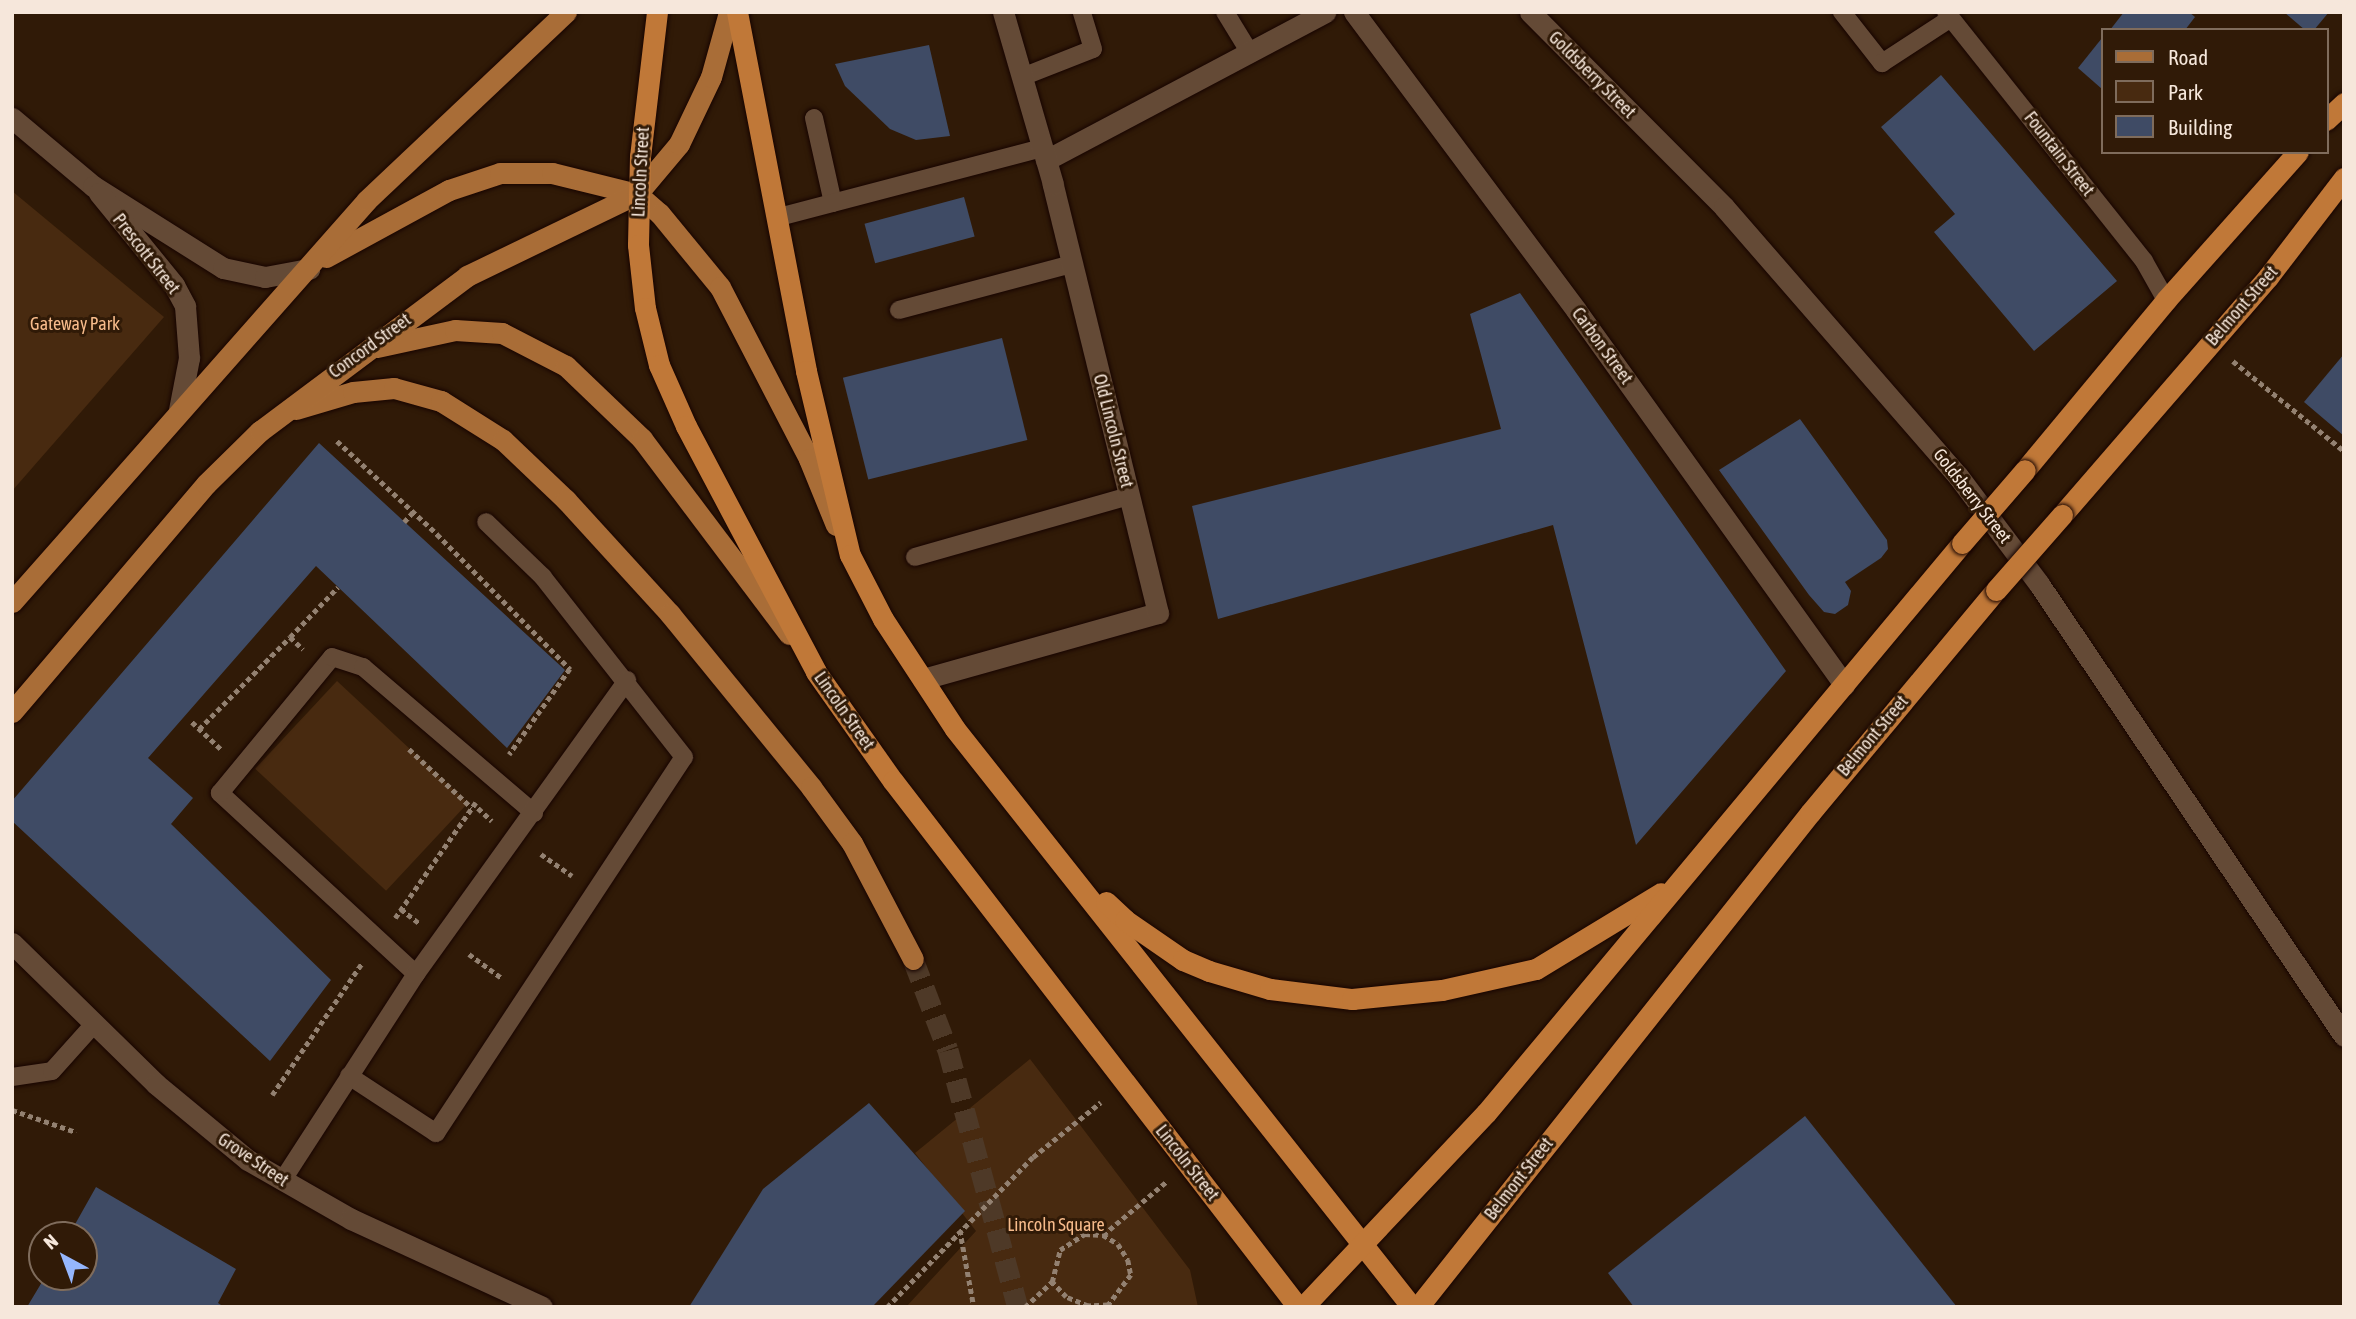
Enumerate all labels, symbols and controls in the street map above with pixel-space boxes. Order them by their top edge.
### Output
street label: Goldsberry Street [1544,27,1640,123]
legend [2100,28,2328,154]
text: Road [2168,45,2208,69]
text: Park [2168,80,2203,104]
street label: Fountain Street [2019,107,2099,201]
text: Building [2168,115,2232,139]
street label: Lincoln Street [628,126,654,218]
street label: Prescott Street [108,209,184,299]
street label: Belmont Street [2201,262,2283,350]
street label: Carbon Street [1567,303,1637,389]
street label: Concord Street [325,309,415,383]
park label: Gateway Park [30,313,120,335]
street label: Old Lincoln Street [1088,372,1138,490]
street label: Goldsberry Street [1928,444,2016,548]
street label: Lincoln Street [809,668,879,754]
street label: Belmont Street [1833,691,1913,781]
street label: Lincoln Street [1151,1121,1223,1205]
street label: Grove Street [214,1129,292,1191]
street label: Belmont Street [1480,1133,1558,1225]
park label: Lincoln Square [1007,1214,1105,1236]
north arrow [28,1221,98,1291]
text: N [39,1230,62,1254]

